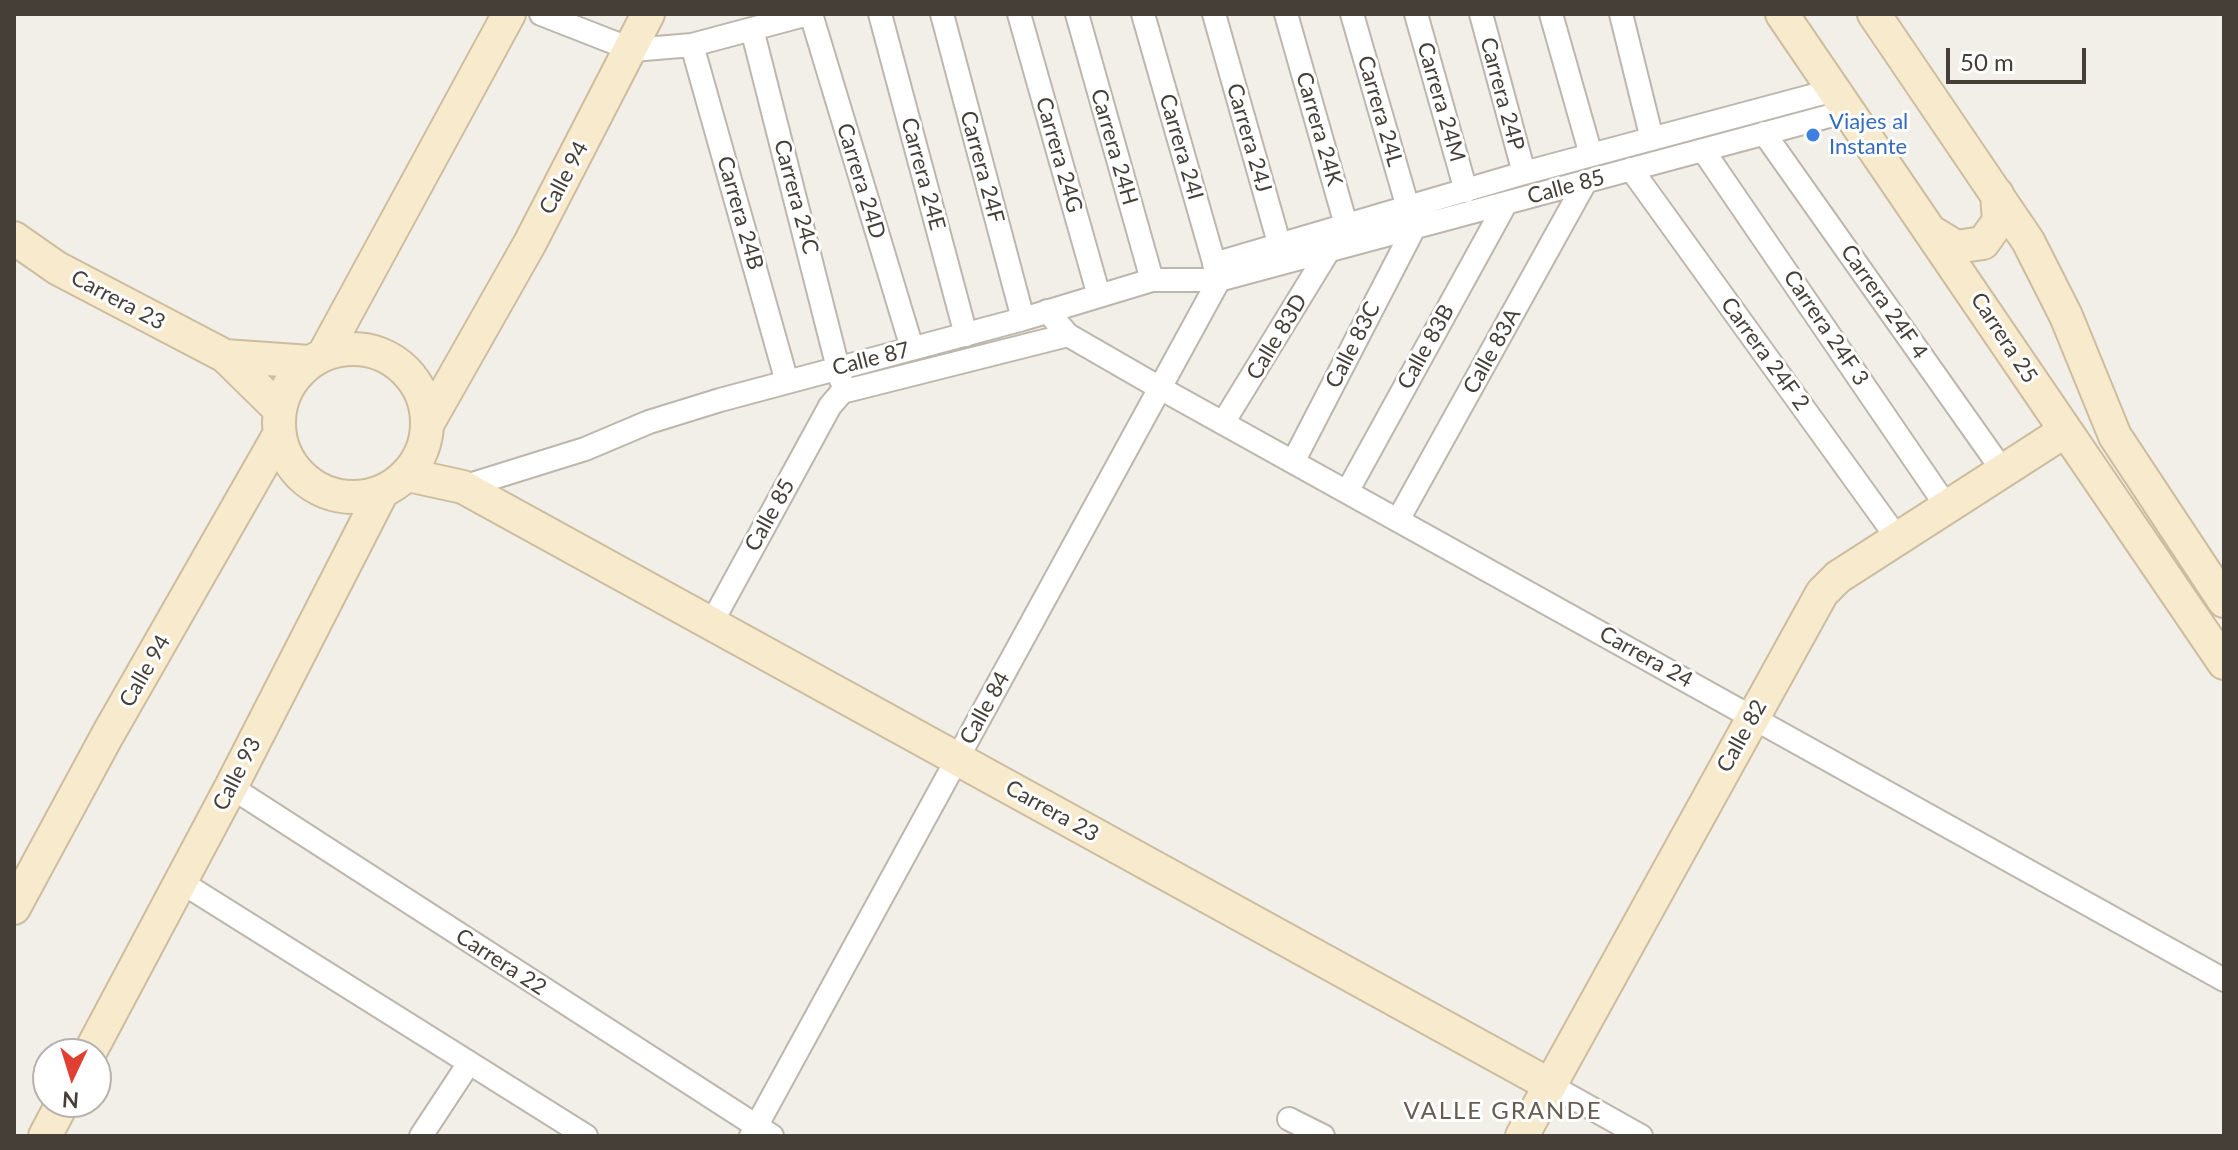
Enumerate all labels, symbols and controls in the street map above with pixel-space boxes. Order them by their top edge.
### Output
scale bar [1950,32,2090,82]
street label: Carrera 24P [1474,35,1530,153]
street label: Carrera 24M [1411,39,1471,165]
text: 50 m [1960,47,2014,76]
street label: Carrera 24L [1352,53,1408,169]
street label: Carrera 24K [1290,69,1348,189]
street label: Carrera 24J [1221,81,1277,195]
street label: Carrera 24H [1085,86,1143,208]
street label: Carrera 24I [1153,91,1209,203]
street label: Carrera 24G [1030,94,1088,216]
street label: Carrera 24F [954,108,1010,226]
place label: Viajes al Instante [1829,109,1908,160]
street label: Carrera 24E [895,115,951,233]
street label: Carrera 24D [831,120,891,242]
marker: Viajes al Instante [1804,126,1822,144]
street label: Calle 94 [534,137,594,219]
street label: Carrera 24C [768,137,824,257]
street label: Carrera 24B [711,153,769,273]
street label: Calle 85 [1525,164,1607,210]
street label: Carrera 24F 4 [1835,240,1933,364]
street label: Carrera 23 [66,264,170,336]
street label: Carrera 24F 3 [1778,265,1874,391]
street label: Carrera 25 [1965,288,2043,388]
street label: Calle 83D [1241,289,1313,385]
street label: Carrera 24F 2 [1715,292,1815,416]
street label: Calle 83C [1320,297,1386,393]
street label: Calle 83B [1392,300,1460,394]
street label: Calle 83A [1458,304,1526,398]
street label: Calle 87 [830,337,912,381]
street label: Calle 85 [739,474,801,556]
street label: Carrera 24 [1595,621,1697,693]
street label: Calle 94 [114,630,176,712]
street label: Calle 84 [954,667,1016,749]
street label: Calle 82 [1711,695,1773,777]
street label: Calle 93 [207,733,267,815]
street label: Carrera 23 [1001,775,1103,847]
street label: Carrera 22 [451,923,551,1001]
north arrow [32,1038,112,1118]
text: N [61,1086,80,1115]
district label: VALLE GRANDE [1403,1097,1603,1125]

